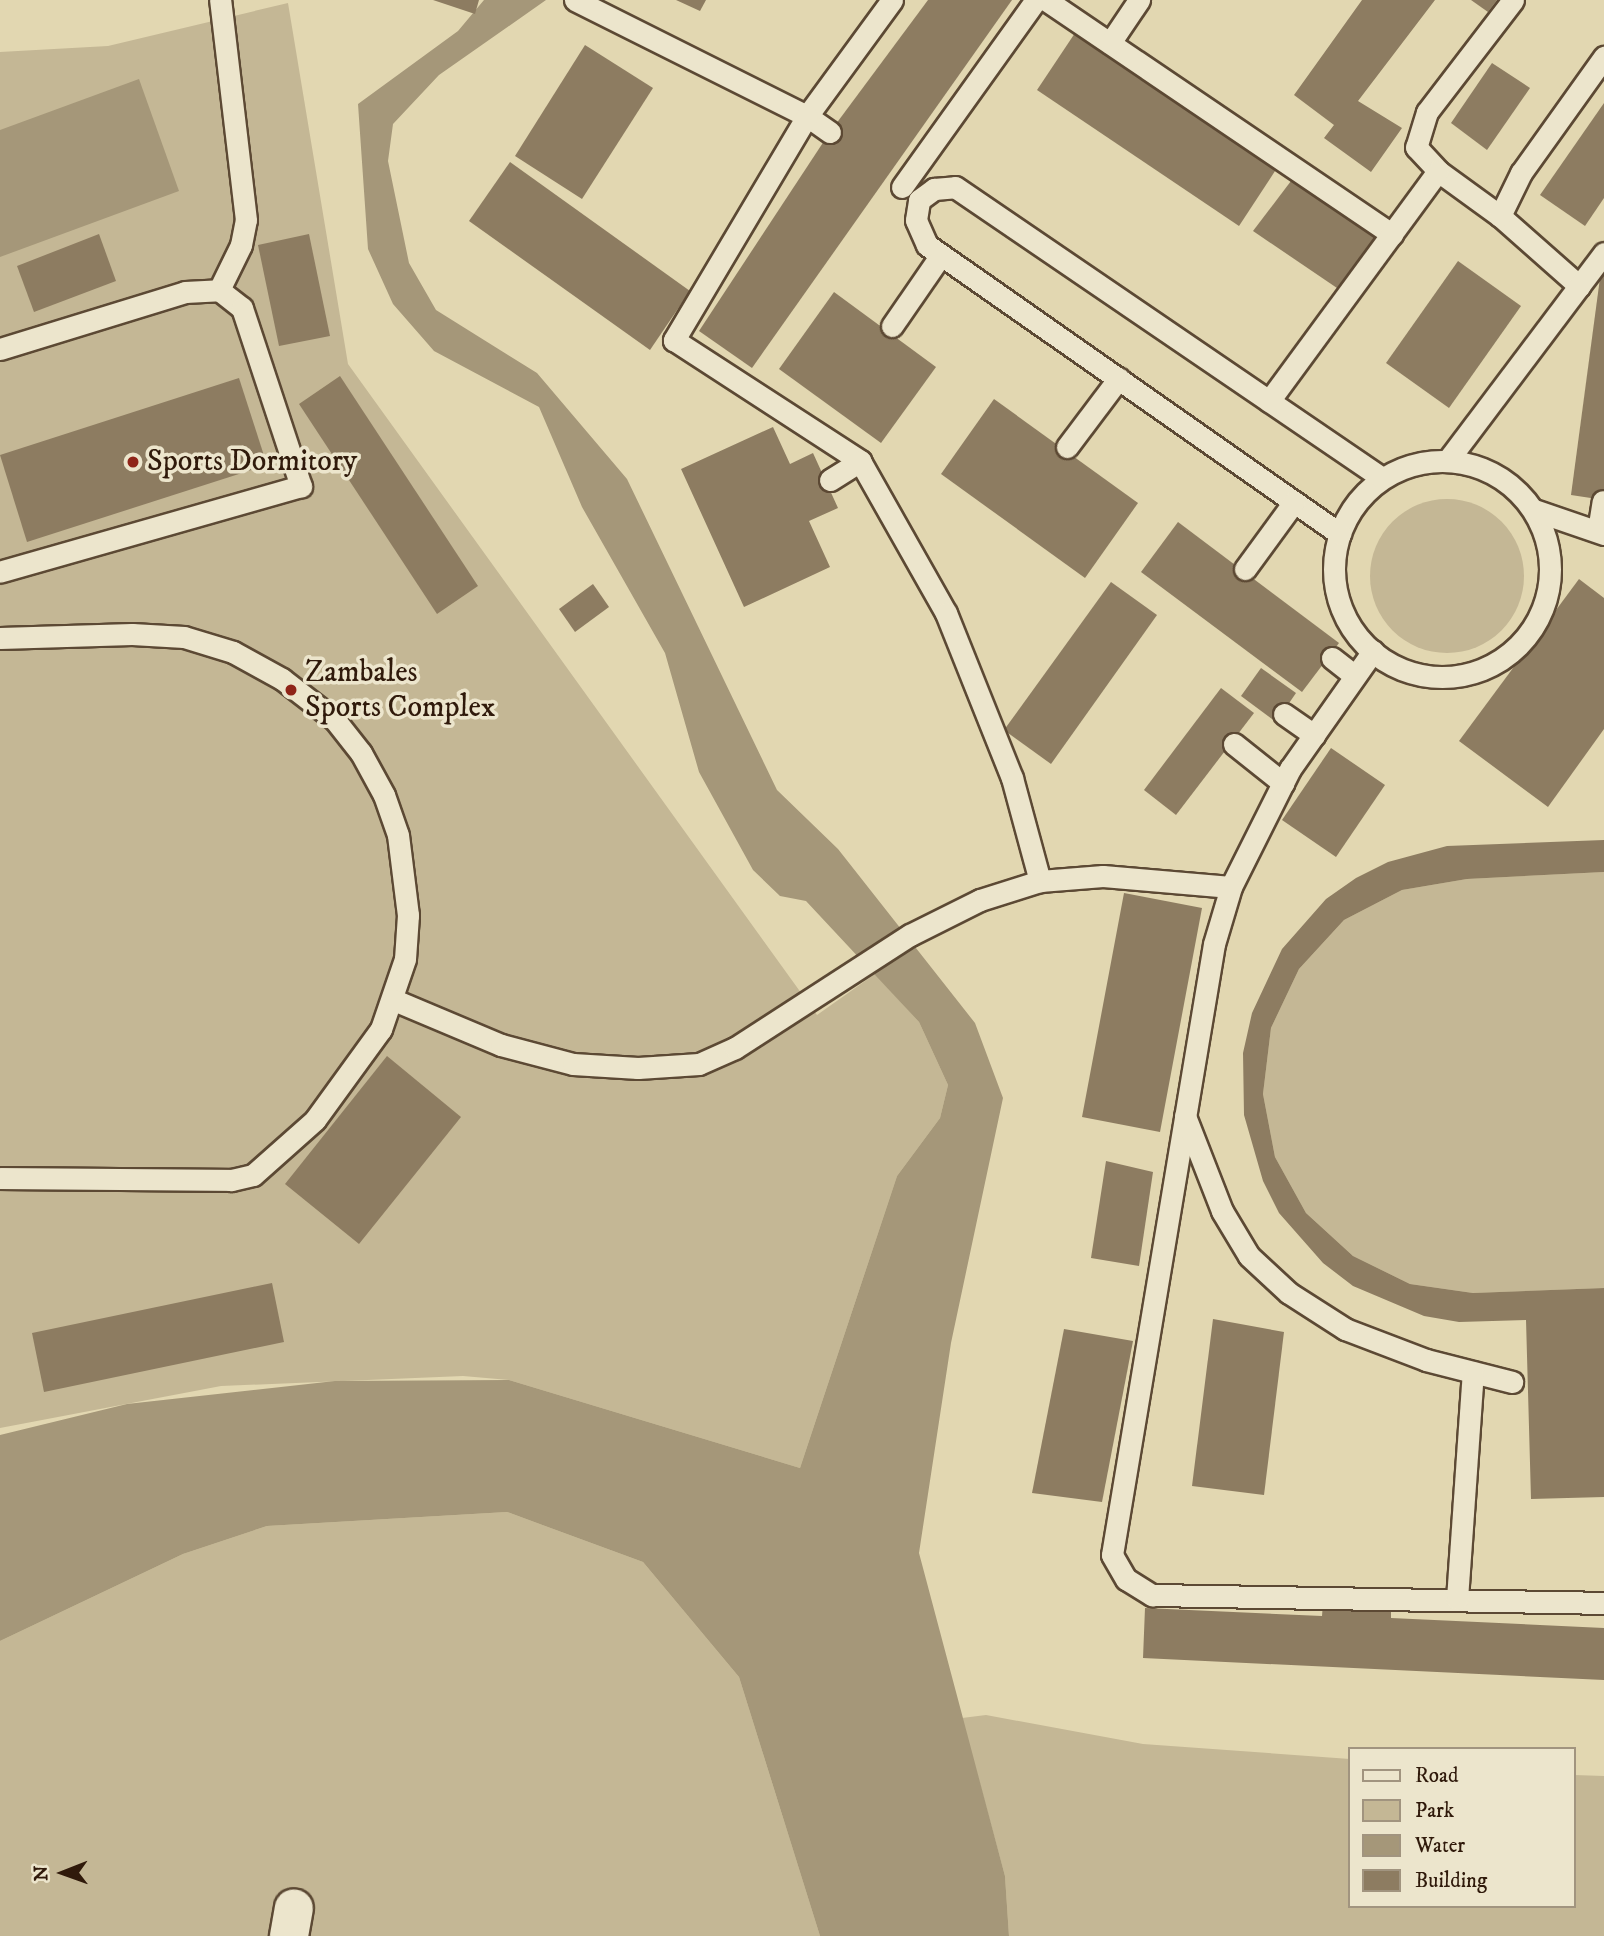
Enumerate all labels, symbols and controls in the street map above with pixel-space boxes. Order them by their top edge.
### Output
place label: Sports Dormitory [147,444,357,480]
marker: Sports Dormitory [125,454,141,470]
place label: Zambales Sports Complex [305,655,496,726]
marker: Zambales Sports Complex [283,682,299,698]
legend [1348,1747,1576,1908]
text: Road [1415,1763,1459,1789]
text: Park [1415,1798,1454,1824]
text: Water [1415,1833,1465,1859]
north arrow [28,1838,98,1908]
text: N [30,1865,53,1881]
text: Building [1415,1868,1487,1894]

